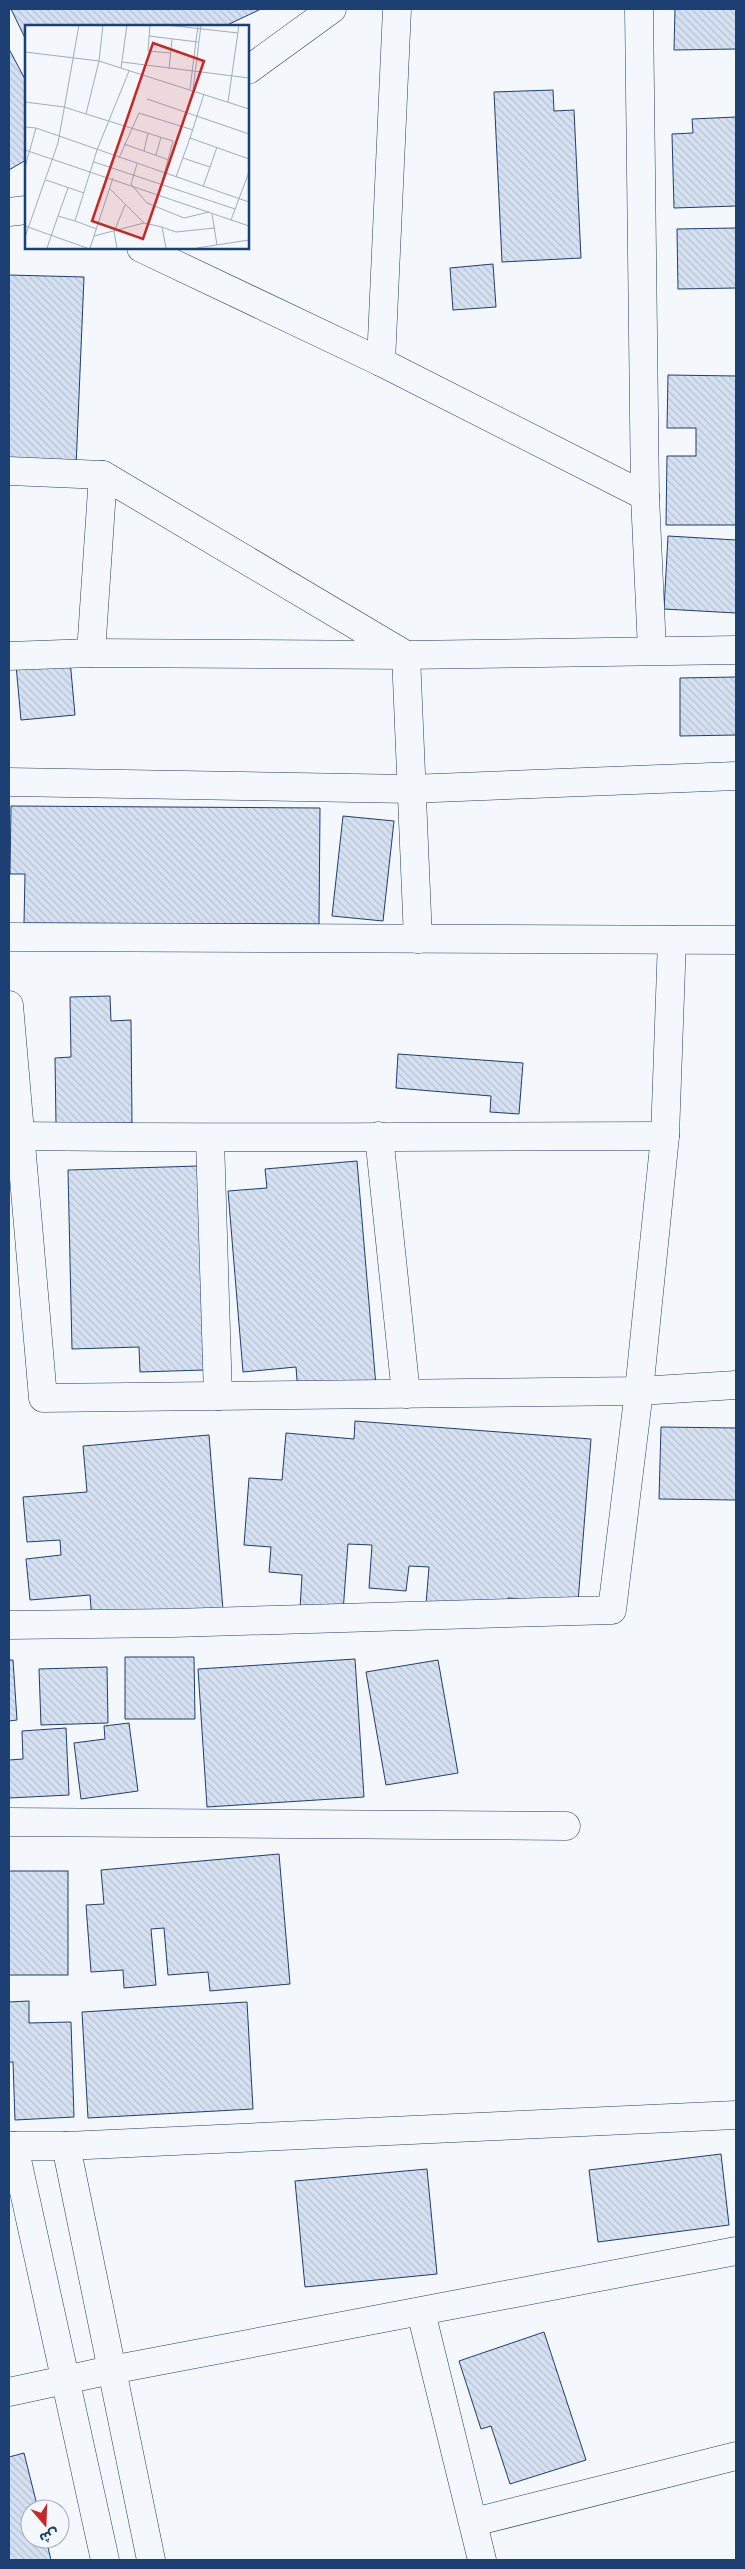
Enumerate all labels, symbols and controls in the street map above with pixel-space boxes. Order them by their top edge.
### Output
inset map [25,25,249,249]
north arrow [20,2499,70,2549]
text: ش [38,2526,61,2548]

